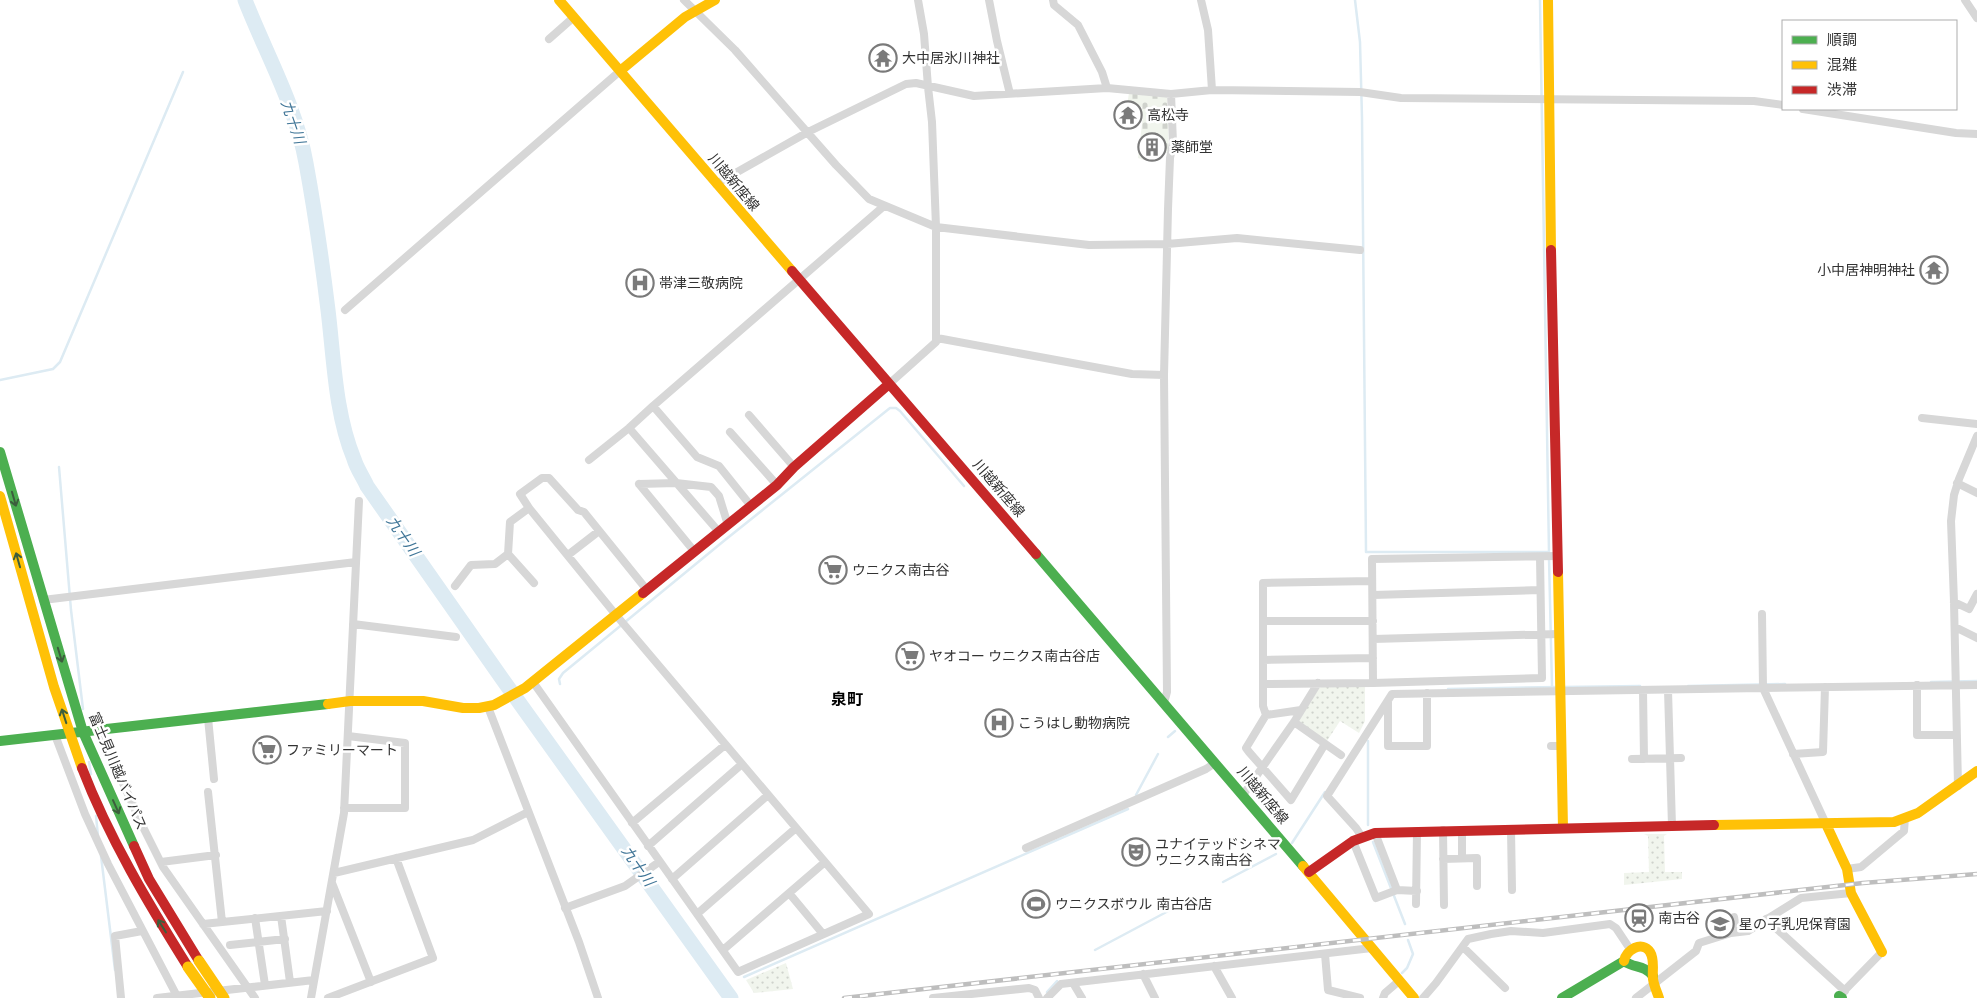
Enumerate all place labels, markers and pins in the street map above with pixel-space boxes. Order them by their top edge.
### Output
temple icon: 大中居氷川神社 [868,43,898,73]
place label: 大中居氷川神社 [902,49,1000,67]
temple icon: 高松寺 [1113,100,1143,130]
place label: 高松寺 [1147,106,1189,124]
building icon: 薬師堂 [1137,132,1167,162]
place label: 薬師堂 [1171,138,1213,156]
temple icon: 小中居神明神社 [1919,255,1949,285]
place label: 小中居神明神社 [1817,261,1915,279]
hospital icon: 帯津三敬病院 [625,268,655,298]
place label: 帯津三敬病院 [659,274,743,292]
supermarket icon: ウニクス南古谷 [818,555,848,585]
place label: ウニクス南古谷 [852,561,950,579]
supermarket icon: ヤオコー ウニクス南古谷店 [895,641,925,671]
place label: ヤオコー ウニクス南古谷店 [929,647,1100,665]
hospital icon: こうはし動物病院 [984,708,1014,738]
place label: こうはし動物病院 [1018,714,1130,732]
supermarket icon: ファミリーマート [252,735,282,765]
place label: ファミリーマート [286,741,398,759]
place label: ユナイテッドシネマ ウニクス南古谷 [1155,835,1281,869]
theatre icon: ユナイテッドシネマ ウニクス南古谷 [1121,837,1151,867]
sports icon: ウニクスボウル 南古谷店 [1021,889,1051,919]
place label: ウニクスボウル 南古谷店 [1055,895,1212,913]
station icon: 南古谷 [1624,903,1654,933]
place label: 南古谷 [1658,909,1700,927]
school or university icon: 星の子乳児保育園 [1705,909,1735,939]
place label: 星の子乳児保育園 [1739,915,1851,933]

